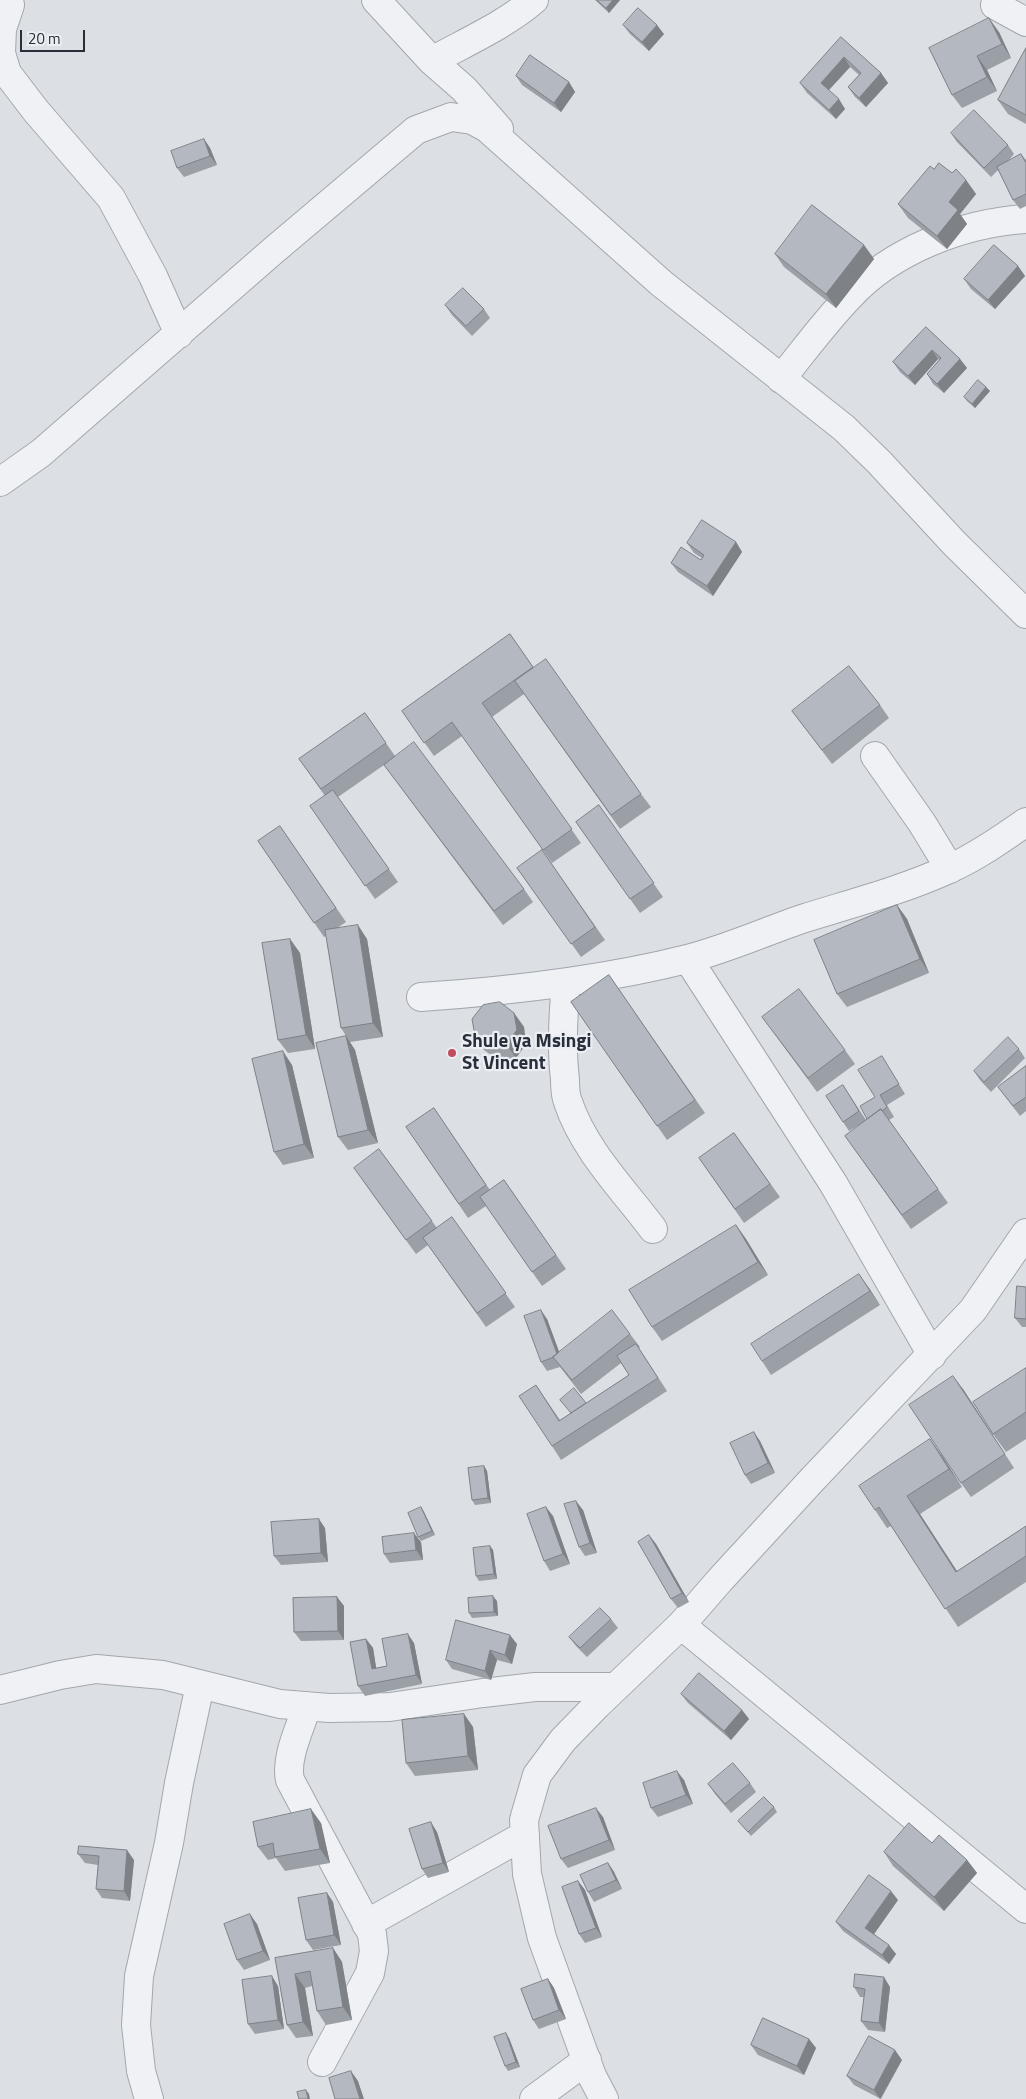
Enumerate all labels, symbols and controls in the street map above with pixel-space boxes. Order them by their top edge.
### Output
scale bar [22,20,88,52]
text: 20 m [28,27,61,50]
place label: Shule ya Msingi St Vincent [462,1031,591,1075]
marker: Shule ya Msingi St Vincent [446,1047,458,1059]

